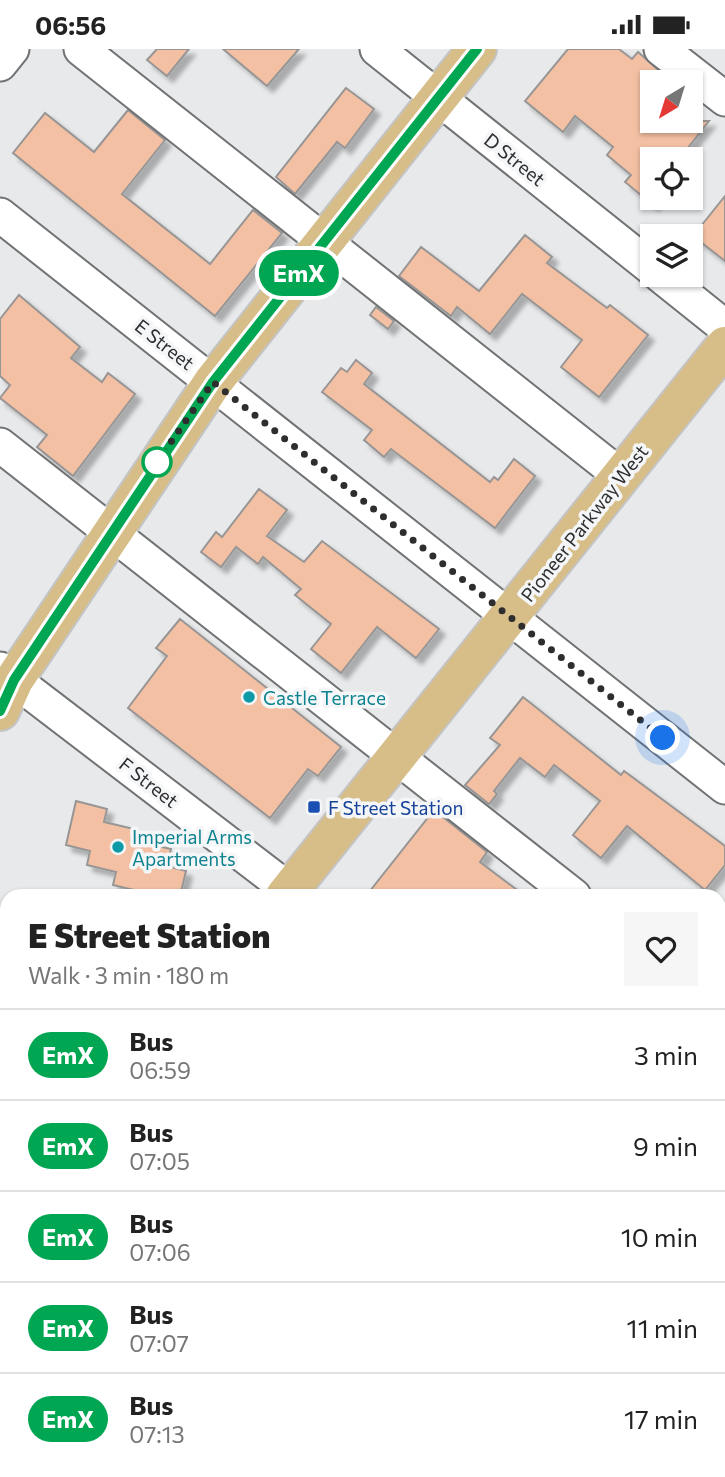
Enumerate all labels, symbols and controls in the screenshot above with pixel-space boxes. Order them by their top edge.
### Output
text: 06:56 [35,9,106,40]
north arrow [640,70,704,133]
map controls [640,70,703,287]
street label: D Street [480,128,550,191]
button: locate [640,147,703,210]
button: layers [640,224,703,287]
line badge: EmX [259,250,339,296]
text: EmX [273,258,325,287]
street label: E Street [131,314,199,374]
street label: Pioneer Parkway West [516,440,653,606]
unlabelled marker [142,447,172,477]
place label: Castle Terrace [263,686,386,709]
marker: Castle Terrace [241,689,257,705]
your location [645,720,680,755]
street label: F Street [115,752,183,812]
place label: F Street Station [328,796,463,819]
marker: F Street Station [306,799,322,815]
place label: Imperial Arms Apartments [132,825,252,870]
marker: Imperial Arms Apartments [110,839,126,855]
button: heart [624,912,698,986]
text: E Street Station [28,914,271,955]
text: Walk · 3 min · 180 m [28,961,229,989]
text: Bus [129,1025,173,1056]
text: 3 min [634,1039,698,1070]
text: EmX [42,1040,94,1069]
text: 06:59 [129,1056,191,1084]
text: Bus [129,1116,173,1147]
text: 9 min [633,1130,698,1161]
text: EmX [42,1131,94,1160]
text: 07:05 [129,1147,190,1175]
text: Bus [129,1207,173,1238]
text: 10 min [621,1221,698,1252]
text: EmX [42,1222,94,1251]
text: 07:06 [129,1238,191,1266]
text: Bus [129,1298,173,1329]
text: 11 min [627,1312,698,1343]
text: EmX [42,1313,94,1342]
text: 07:07 [129,1329,189,1357]
text: Bus [129,1389,173,1420]
text: 17 min [624,1403,698,1434]
text: EmX [42,1404,94,1433]
text: 07:13 [129,1420,185,1448]

